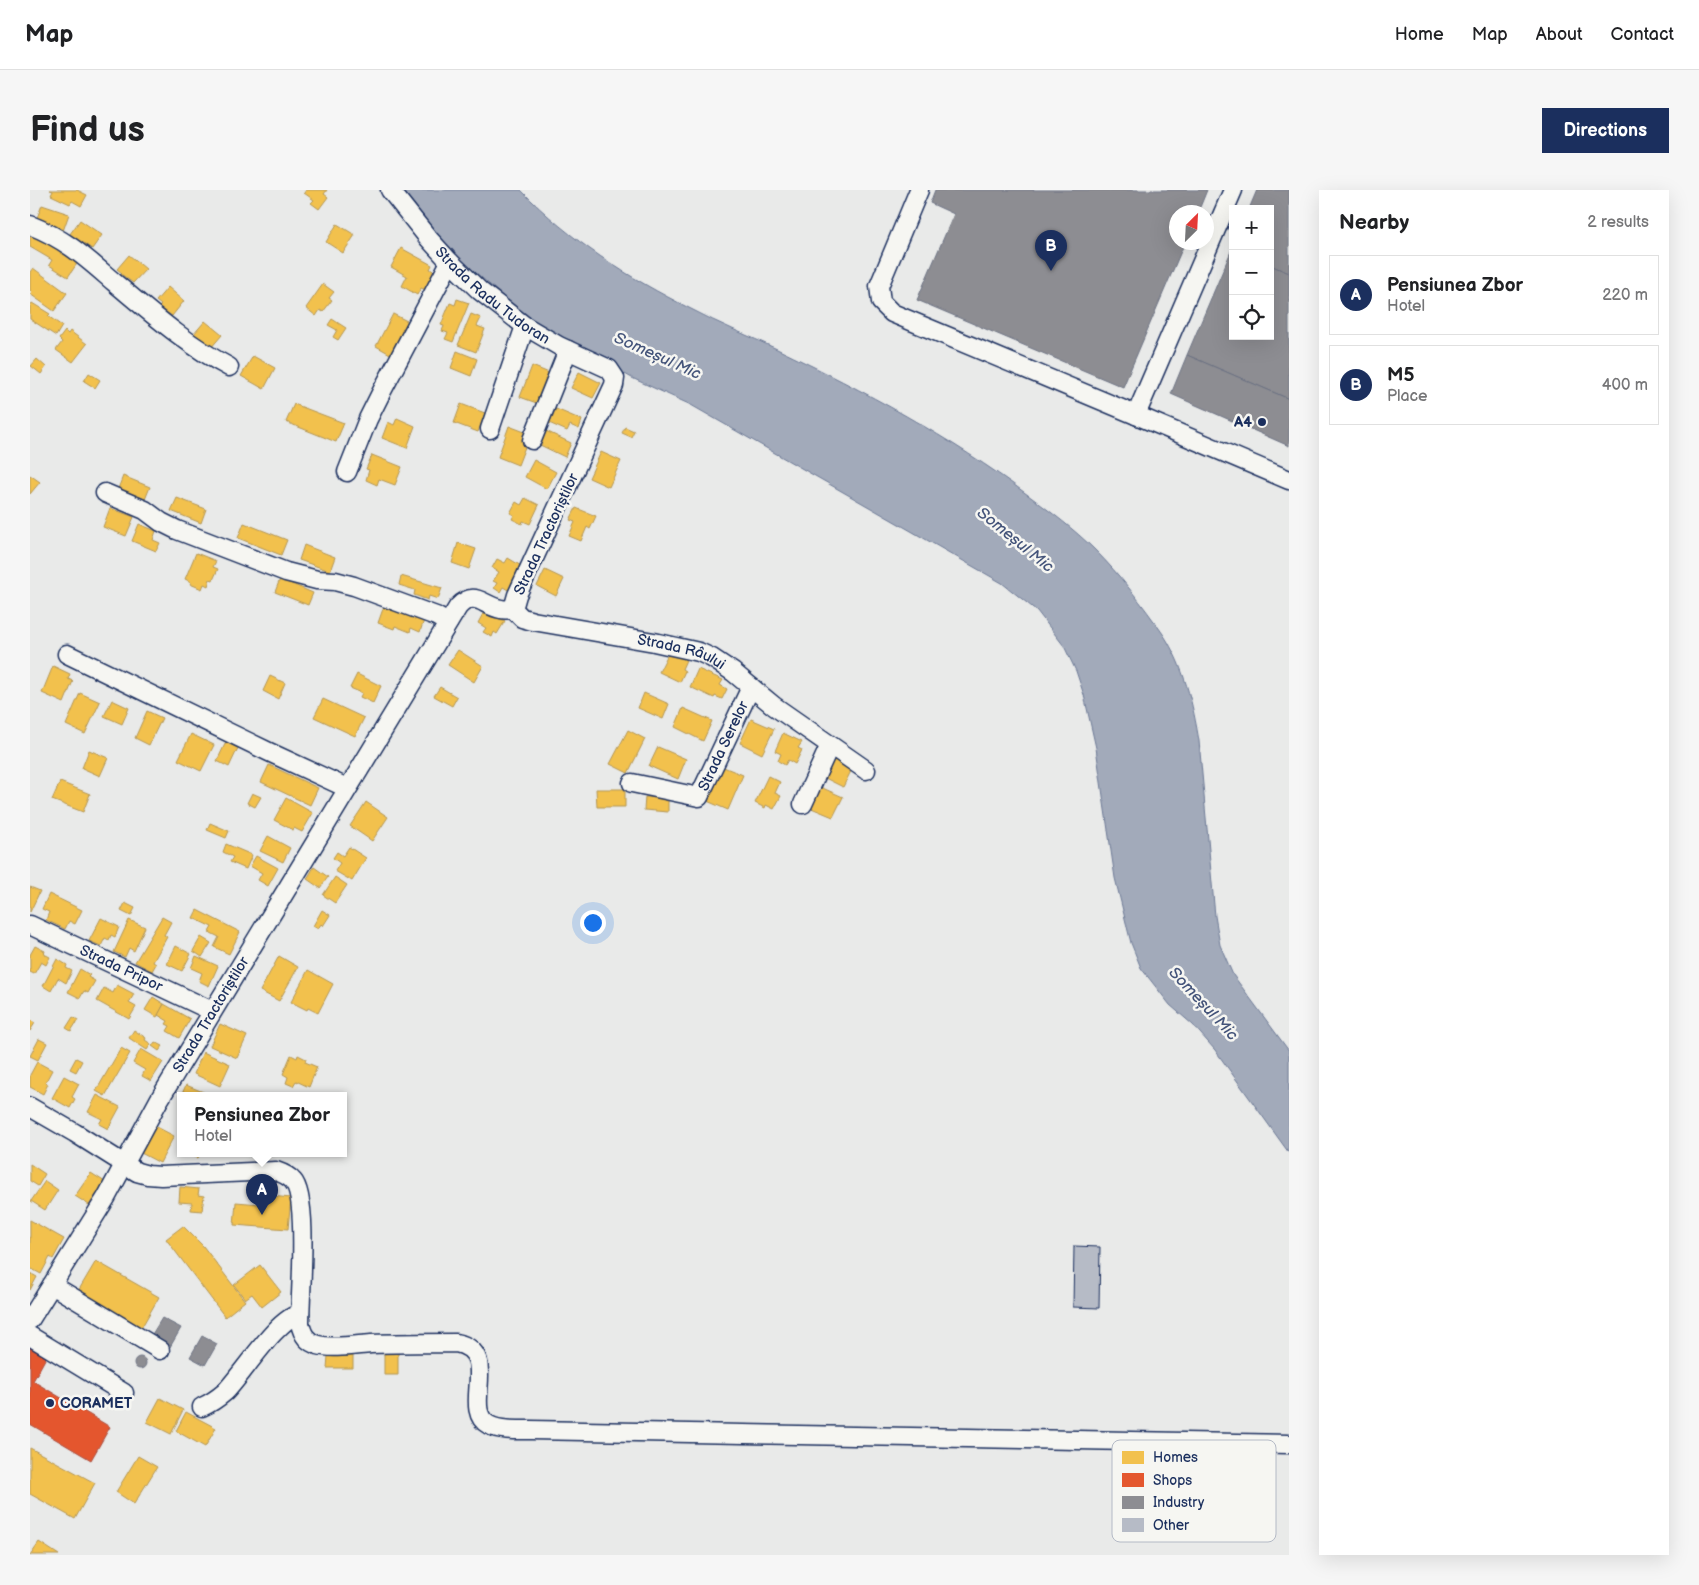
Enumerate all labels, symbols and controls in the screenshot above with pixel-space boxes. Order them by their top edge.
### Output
text: Map [25,20,73,49]
text: Home [1395,24,1444,45]
text: Map [1472,24,1508,45]
text: About [1536,24,1583,45]
text: Contact [1611,24,1674,45]
button: Directions [1542,108,1669,153]
text: Find us [30,109,145,152]
north arrow [1169,205,1214,250]
map controls [1229,205,1274,340]
button: + [1229,205,1274,250]
text: Nearby [1339,210,1409,235]
text: 2 results [1587,213,1649,232]
pin: B [1035,230,1067,271]
street label: Strada Radu Tudoran [431,243,553,348]
button: − [1229,250,1274,295]
text: Pensiunea Zbor [1387,274,1523,297]
text: A [1351,286,1361,305]
text: 220 m [1602,286,1648,305]
button: locate [1229,295,1274,340]
text: Hotel [1387,297,1425,316]
water label: Someșul Mic [611,329,704,384]
text: M5 [1387,364,1414,387]
text: B [1350,376,1362,395]
text: 400 m [1602,376,1648,395]
text: Place [1387,387,1428,406]
place label: A4 [1233,413,1252,432]
marker: A4 [1256,416,1268,428]
street label: Strada Tractoriștilor [510,470,583,598]
water label: Someșul Mic [973,504,1058,577]
street label: Strada Râului [636,630,729,674]
street label: Strada Serelor [694,697,753,794]
your location [580,910,606,936]
street label: Strada Pripor [77,941,166,997]
street label: Strada Tractoriștilor [169,953,254,1076]
water label: Someșul Mic [1164,964,1242,1045]
popup [177,1092,347,1157]
text: Pensiunea Zbor [194,1104,330,1127]
text: Hotel [194,1127,232,1146]
pin: A [246,1174,278,1215]
place label: CORAMET [60,1394,133,1413]
marker: CORAMET [44,1397,56,1409]
legend [1112,1440,1276,1542]
text: Homes [1153,1449,1198,1466]
text: Shops [1153,1472,1192,1489]
text: Industry [1153,1494,1205,1511]
text: Other [1153,1517,1190,1534]

